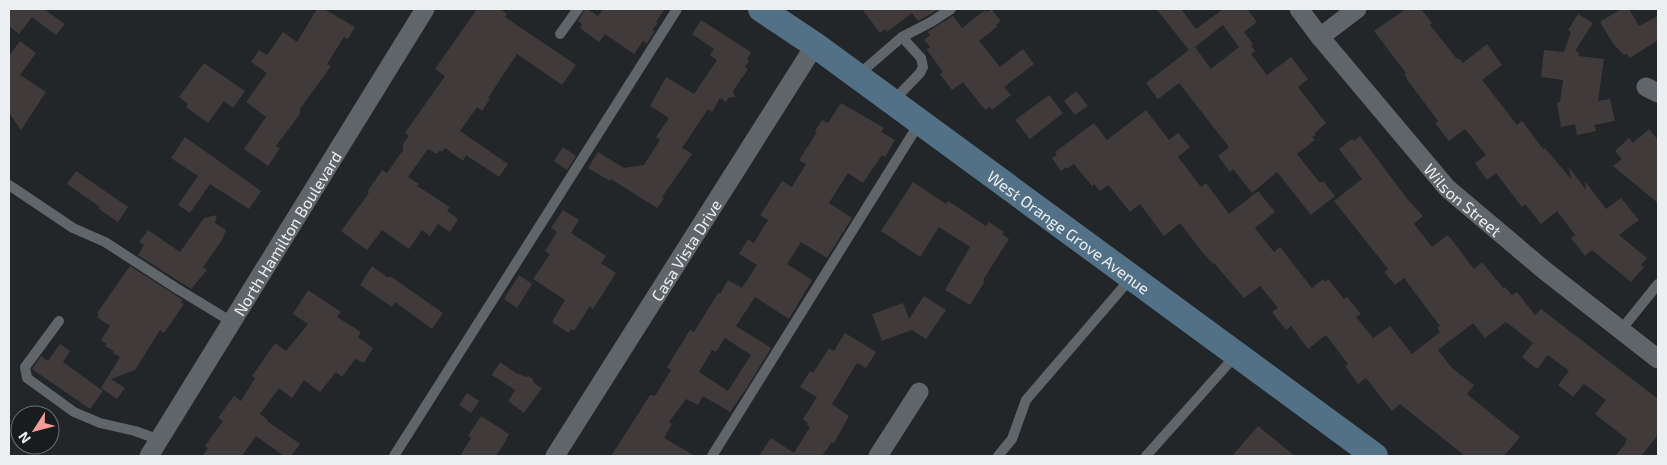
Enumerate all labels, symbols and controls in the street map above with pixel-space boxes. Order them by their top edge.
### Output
street label: North Hamilton Boulevard [229,147,345,319]
street label: Wilson Street [1421,159,1506,240]
street label: West Orange Grove Avenue [984,166,1154,297]
street label: Casa Vista Drive [646,196,725,304]
north arrow [10,405,60,455]
text: N [14,429,34,447]

